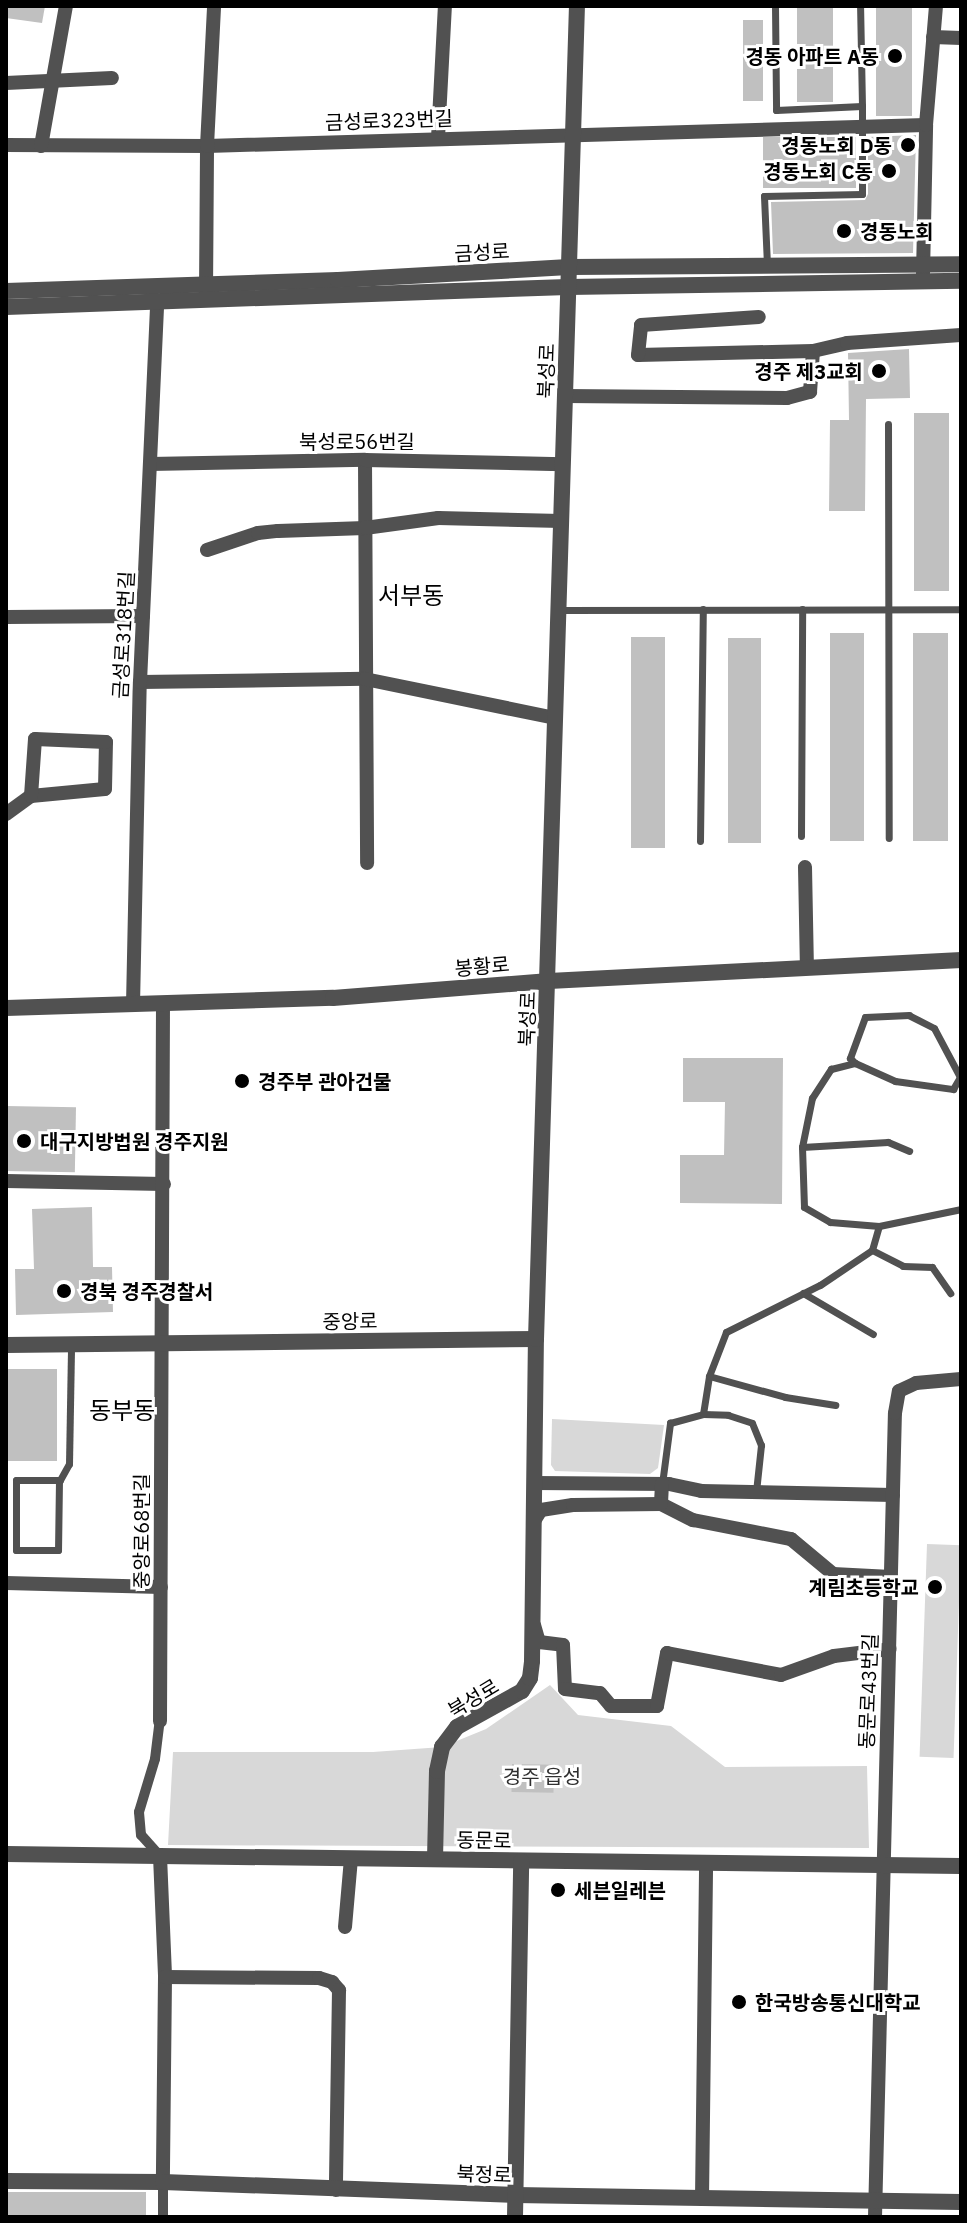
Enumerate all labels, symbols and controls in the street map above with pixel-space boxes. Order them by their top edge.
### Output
place label: 경동 아파트 A동 [745,44,879,68]
marker: 경동 아파트 A동 [886,47,904,65]
street label: 금성로323번길 [325,106,453,134]
place label: 경동노회 D동 [781,133,892,157]
marker: 경동노회 D동 [899,136,917,154]
place label: 경동노회 C동 [763,159,873,183]
marker: 경동노회 C동 [880,162,898,180]
place label: 경동노회 [860,219,934,243]
marker: 경동노회 [835,222,853,240]
street label: 금성로 [454,239,510,265]
street label: 북성로 [533,343,559,399]
place label: 경주 제3교회 [754,359,863,383]
marker: 경주 제3교회 [870,362,888,380]
street label: 북성로56번길 [299,429,415,453]
street label: 금성로318번길 [108,570,138,700]
district label: 서부동 [378,582,444,610]
street label: 봉황로 [453,952,511,980]
street label: 북성로 [514,991,540,1047]
place label: 경주부 관아건물 [258,1069,392,1093]
marker: 경주부 관아건물 [233,1072,251,1090]
place label: 대구지방법원 경주지원 [40,1129,229,1153]
marker: 대구지방법원 경주지원 [15,1132,33,1150]
place label: 경북 경주경찰서 [80,1279,214,1303]
marker: 경북 경주경찰서 [55,1282,73,1300]
street label: 중앙로 [322,1309,378,1333]
district label: 동부동 [89,1397,155,1425]
street label: 중앙로68번길 [129,1473,153,1589]
place label: 계림초등학교 [809,1575,919,1599]
marker: 계림초등학교 [926,1578,944,1596]
street label: 동문로43번길 [854,1633,882,1749]
street label: 북성로 [443,1673,503,1723]
park label: 경주 읍성 [503,1764,581,1788]
street label: 동문로 [456,1828,512,1852]
place label: 세븐일레븐 [574,1878,666,1902]
marker: 세븐일레븐 [549,1881,567,1899]
place label: 한국방송통신대학교 [755,1990,921,2014]
marker: 한국방송통신대학교 [730,1993,748,2011]
street label: 북정로 [456,2161,512,2187]

